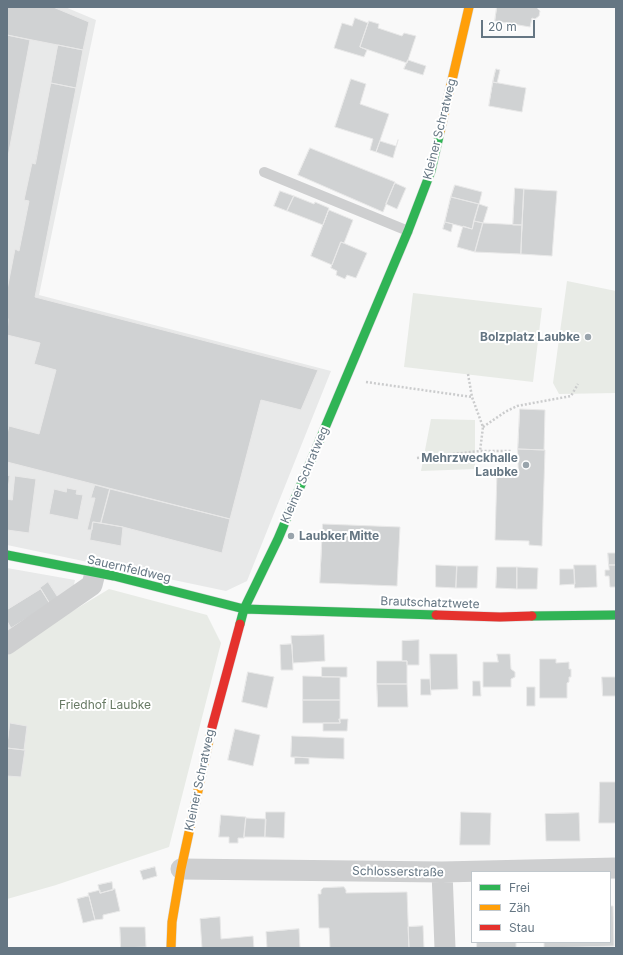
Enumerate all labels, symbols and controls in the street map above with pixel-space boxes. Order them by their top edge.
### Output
scale bar [483,12,537,38]
text: 20 m [488,19,517,34]
street label: Kleiner Schratweg [420,77,460,181]
place label: Bolzplatz Laubke [480,330,580,344]
marker: Bolzplatz Laubke [583,332,593,342]
street label: Kleiner Schratweg [278,424,332,526]
place label: Mehrzweckhalle Laubke [421,451,518,479]
marker: Mehrzweckhalle Laubke [521,460,531,470]
place label: Laubker Mitte [299,529,379,543]
marker: Laubker Mitte [286,531,296,541]
street label: Sauernfeldweg [86,552,172,586]
street label: Brautschatztwete [380,594,480,612]
park label: Friedhof Laubke [59,698,151,712]
street label: Kleiner Schratweg [182,728,218,832]
street label: Schlosserstraße [352,864,444,880]
legend [471,871,611,943]
text: Frei [509,880,530,895]
text: Zäh [509,900,530,915]
text: Stau [509,920,535,935]

